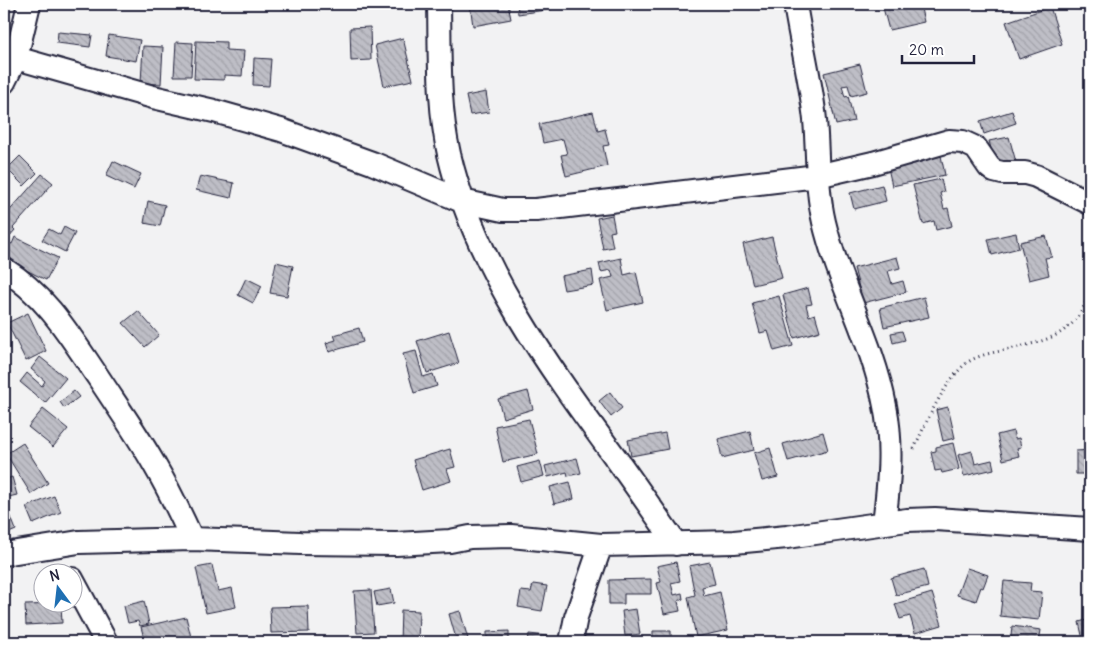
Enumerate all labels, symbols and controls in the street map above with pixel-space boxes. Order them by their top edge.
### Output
scale bar [902,32,974,64]
text: 20 m [909,40,944,59]
north arrow [32,564,82,614]
text: N [48,565,62,585]

